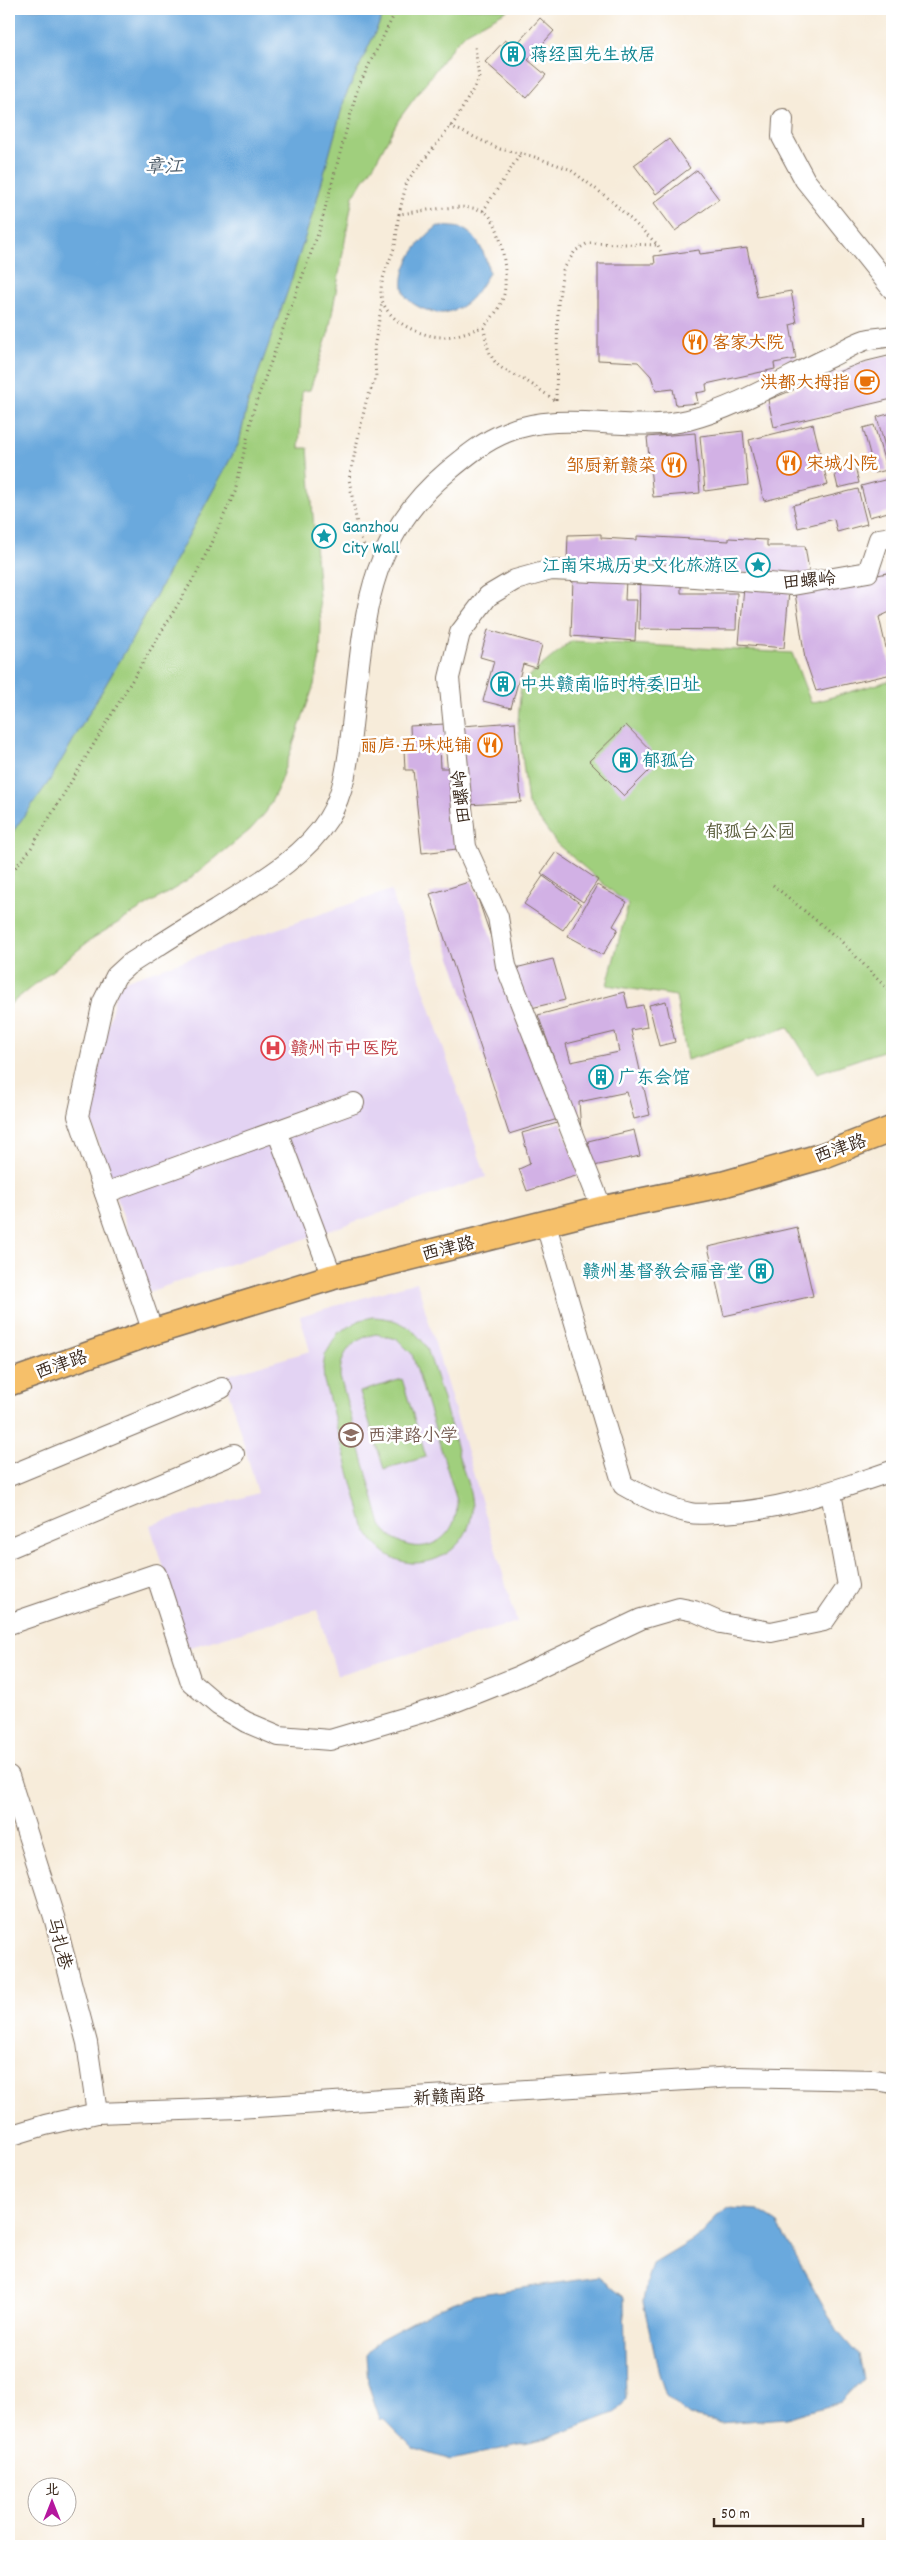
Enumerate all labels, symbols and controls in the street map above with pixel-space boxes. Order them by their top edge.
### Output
building icon: 蒋经国先生故居 [500,41,526,67]
place label: 蒋经国先生故居 [530,44,656,69]
water label: 章江 [145,155,184,182]
restaurant icon: 客家大院 [682,329,708,355]
place label: 客家大院 [712,332,784,357]
cafe icon: 洪都大拇指 [854,369,880,395]
place label: 洪都大拇指 [760,372,850,397]
restaurant icon: 宋城小院 [776,450,802,476]
restaurant icon: 邹厨新赣菜 [661,452,687,478]
place label: 宋城小院 [806,453,878,478]
place label: 邹厨新赣菜 [566,455,656,480]
place label: Ganzhou City Wall [342,516,400,562]
place icon: Ganzhou City Wall [311,523,337,549]
place icon: 江南宋城历史文化旅游区 [745,552,771,578]
place label: 江南宋城历史文化旅游区 [542,555,740,580]
street label: 田螺岭 [781,568,837,597]
building icon: 中共赣南临时特委旧址 [490,671,516,697]
place label: 中共赣南临时特委旧址 [520,674,700,699]
restaurant icon: 丽庐·五味炖铺 [477,732,503,758]
place label: 丽庐·五味炖铺 [360,735,472,760]
building icon: 郁孤台 [612,747,638,773]
place label: 郁孤台 [642,750,696,775]
street label: 田螺岭 [448,769,479,825]
park label: 郁孤台公园 [705,821,795,846]
hospital icon: 赣州市中医院 [260,1035,286,1061]
place label: 赣州市中医院 [290,1038,398,1063]
building icon: 广东会馆 [588,1064,614,1090]
place label: 广东会馆 [618,1067,690,1092]
street label: 西津路 [811,1130,870,1171]
street label: 西津路 [419,1232,478,1269]
building icon: 赣州基督教会福音堂 [748,1258,774,1284]
place label: 赣州基督教会福音堂 [582,1261,744,1286]
street label: 西津路 [32,1346,91,1387]
school or university icon: 西津路小学 [338,1422,364,1448]
place label: 西津路小学 [368,1425,458,1450]
street label: 马扎巷 [39,1914,77,1973]
street label: 新赣南路 [413,2084,486,2113]
north arrow [28,2478,78,2528]
text: 北 [45,2481,59,2501]
scale bar [714,2495,862,2527]
text: 50 m [721,2504,750,2526]

